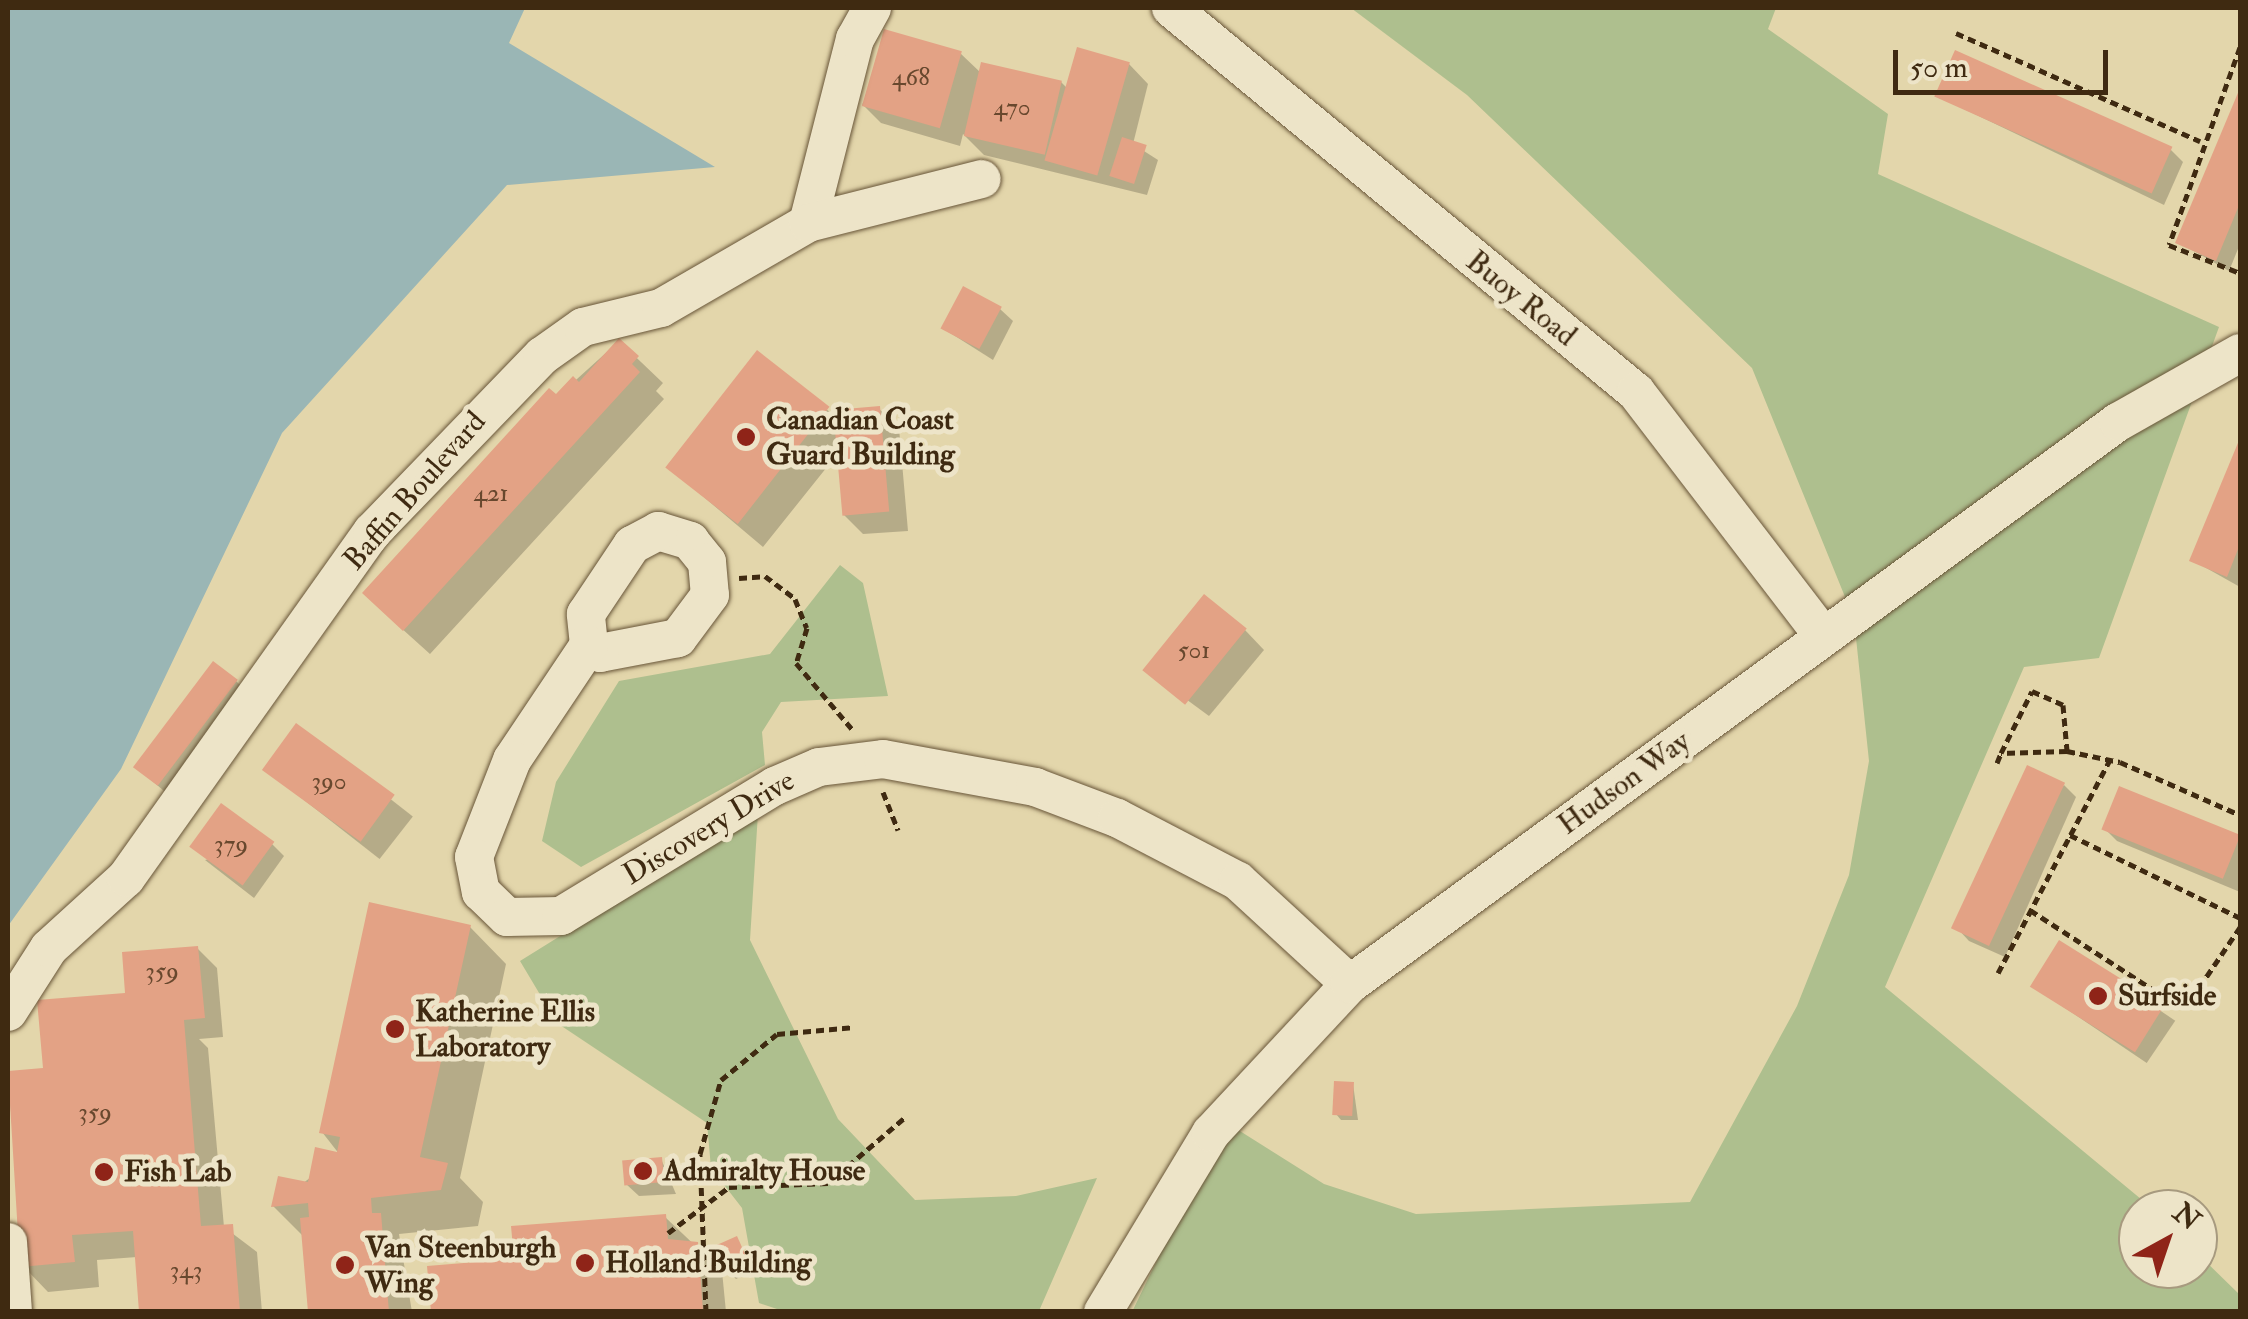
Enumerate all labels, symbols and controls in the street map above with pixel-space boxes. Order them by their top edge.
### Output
scale bar [1898,30,2113,92]
text: 50 m [1910,49,1968,86]
house number: 468 [892,63,930,93]
house number: 470 [993,93,1031,123]
street label: Buoy Road [1459,244,1583,354]
place label: Canadian Coast Guard Building [766,402,955,472]
street label: Baffin Boulevard [336,404,494,578]
marker: Canadian Coast Guard Building [735,426,757,448]
house number: 421 [473,479,509,509]
house number: 501 [1178,636,1210,666]
street label: Hudson Way [1551,723,1697,843]
street label: Discovery Drive [617,763,801,893]
house number: 390 [311,767,347,797]
house number: 379 [214,830,248,860]
house number: 359 [145,957,179,987]
place label: Surfside [2118,978,2216,1014]
marker: Surfside [2087,985,2109,1007]
place label: Katherine Ellis Laboratory [415,994,595,1064]
marker: Katherine Ellis Laboratory [384,1018,406,1040]
house number: 359 [78,1098,112,1128]
place label: Admiralty House [663,1153,865,1189]
place label: Fish Lab [124,1154,232,1190]
marker: Admiralty House [632,1160,654,1182]
marker: Fish Lab [93,1161,115,1183]
north arrow [2118,1189,2218,1289]
text: N [2165,1196,2207,1239]
place label: Van Steenburgh Wing [365,1230,556,1300]
place label: Holland Building [605,1245,811,1281]
marker: Holland Building [574,1252,596,1274]
marker: Van Steenburgh Wing [334,1254,356,1276]
house number: 343 [170,1256,202,1286]

